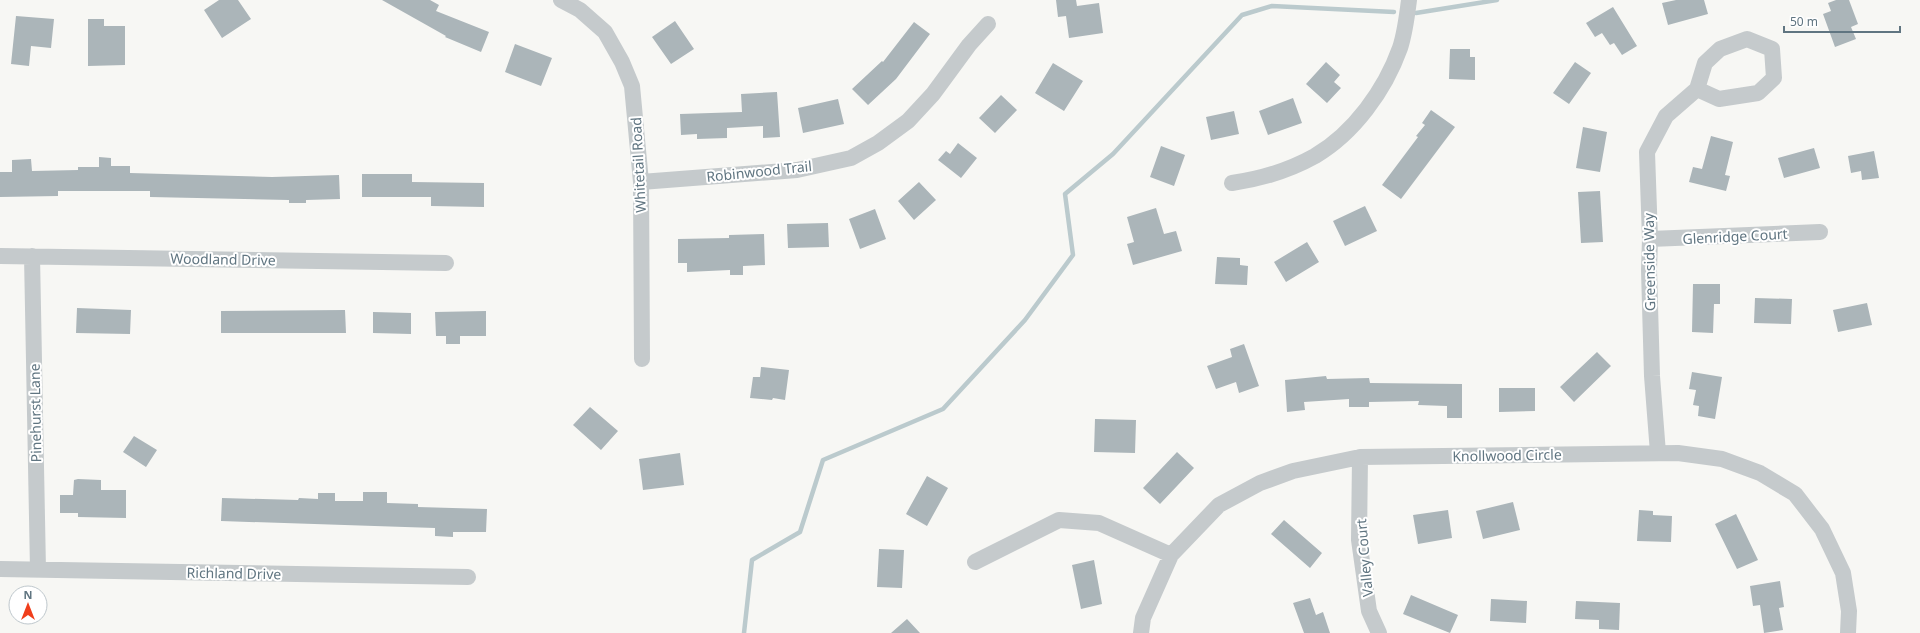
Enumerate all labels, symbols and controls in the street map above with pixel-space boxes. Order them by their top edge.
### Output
scale bar [1784,8,1900,34]
text: 50 m [1790,13,1818,30]
street label: Whitetail Road [626,117,650,213]
street label: Robinwood Trail [705,156,813,186]
street label: Greenside Way [1639,212,1659,311]
street label: Glenridge Court [1682,224,1788,248]
street label: Woodland Drive [170,249,276,269]
street label: Pinehurst Lane [25,363,45,463]
street label: Knollwood Circle [1452,445,1562,465]
street label: Valley Court [1351,518,1377,598]
street label: Richland Drive [186,563,282,583]
north arrow [8,585,48,625]
text: N [24,587,32,602]

